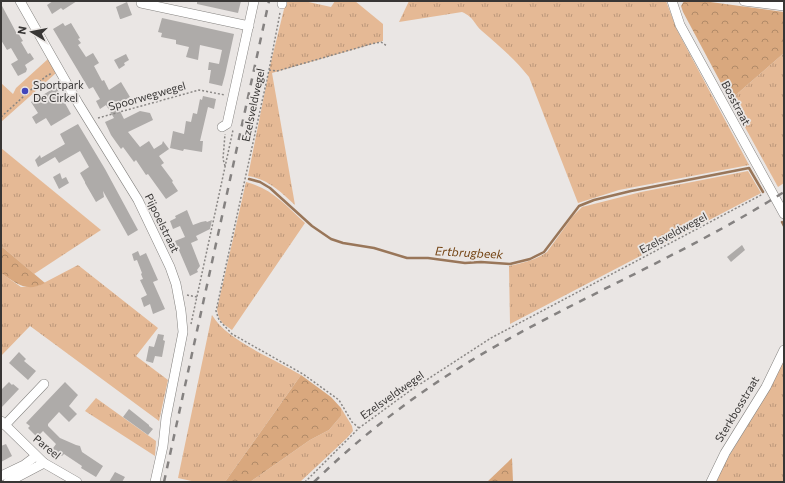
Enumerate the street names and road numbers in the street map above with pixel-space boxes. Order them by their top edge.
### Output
street label: Ezelsveldwegel [238,67,267,143]
street label: Spoorwegwegel [107,78,187,113]
street label: Bosstraat [719,78,754,128]
street label: Pijpoelstraat [143,191,183,255]
street label: Ezelsveldwegel [637,209,709,256]
street label: Ezelsveldwegel [357,368,426,421]
street label: Sterkbosstraat [712,373,762,444]
street label: Pareel [31,432,64,462]

